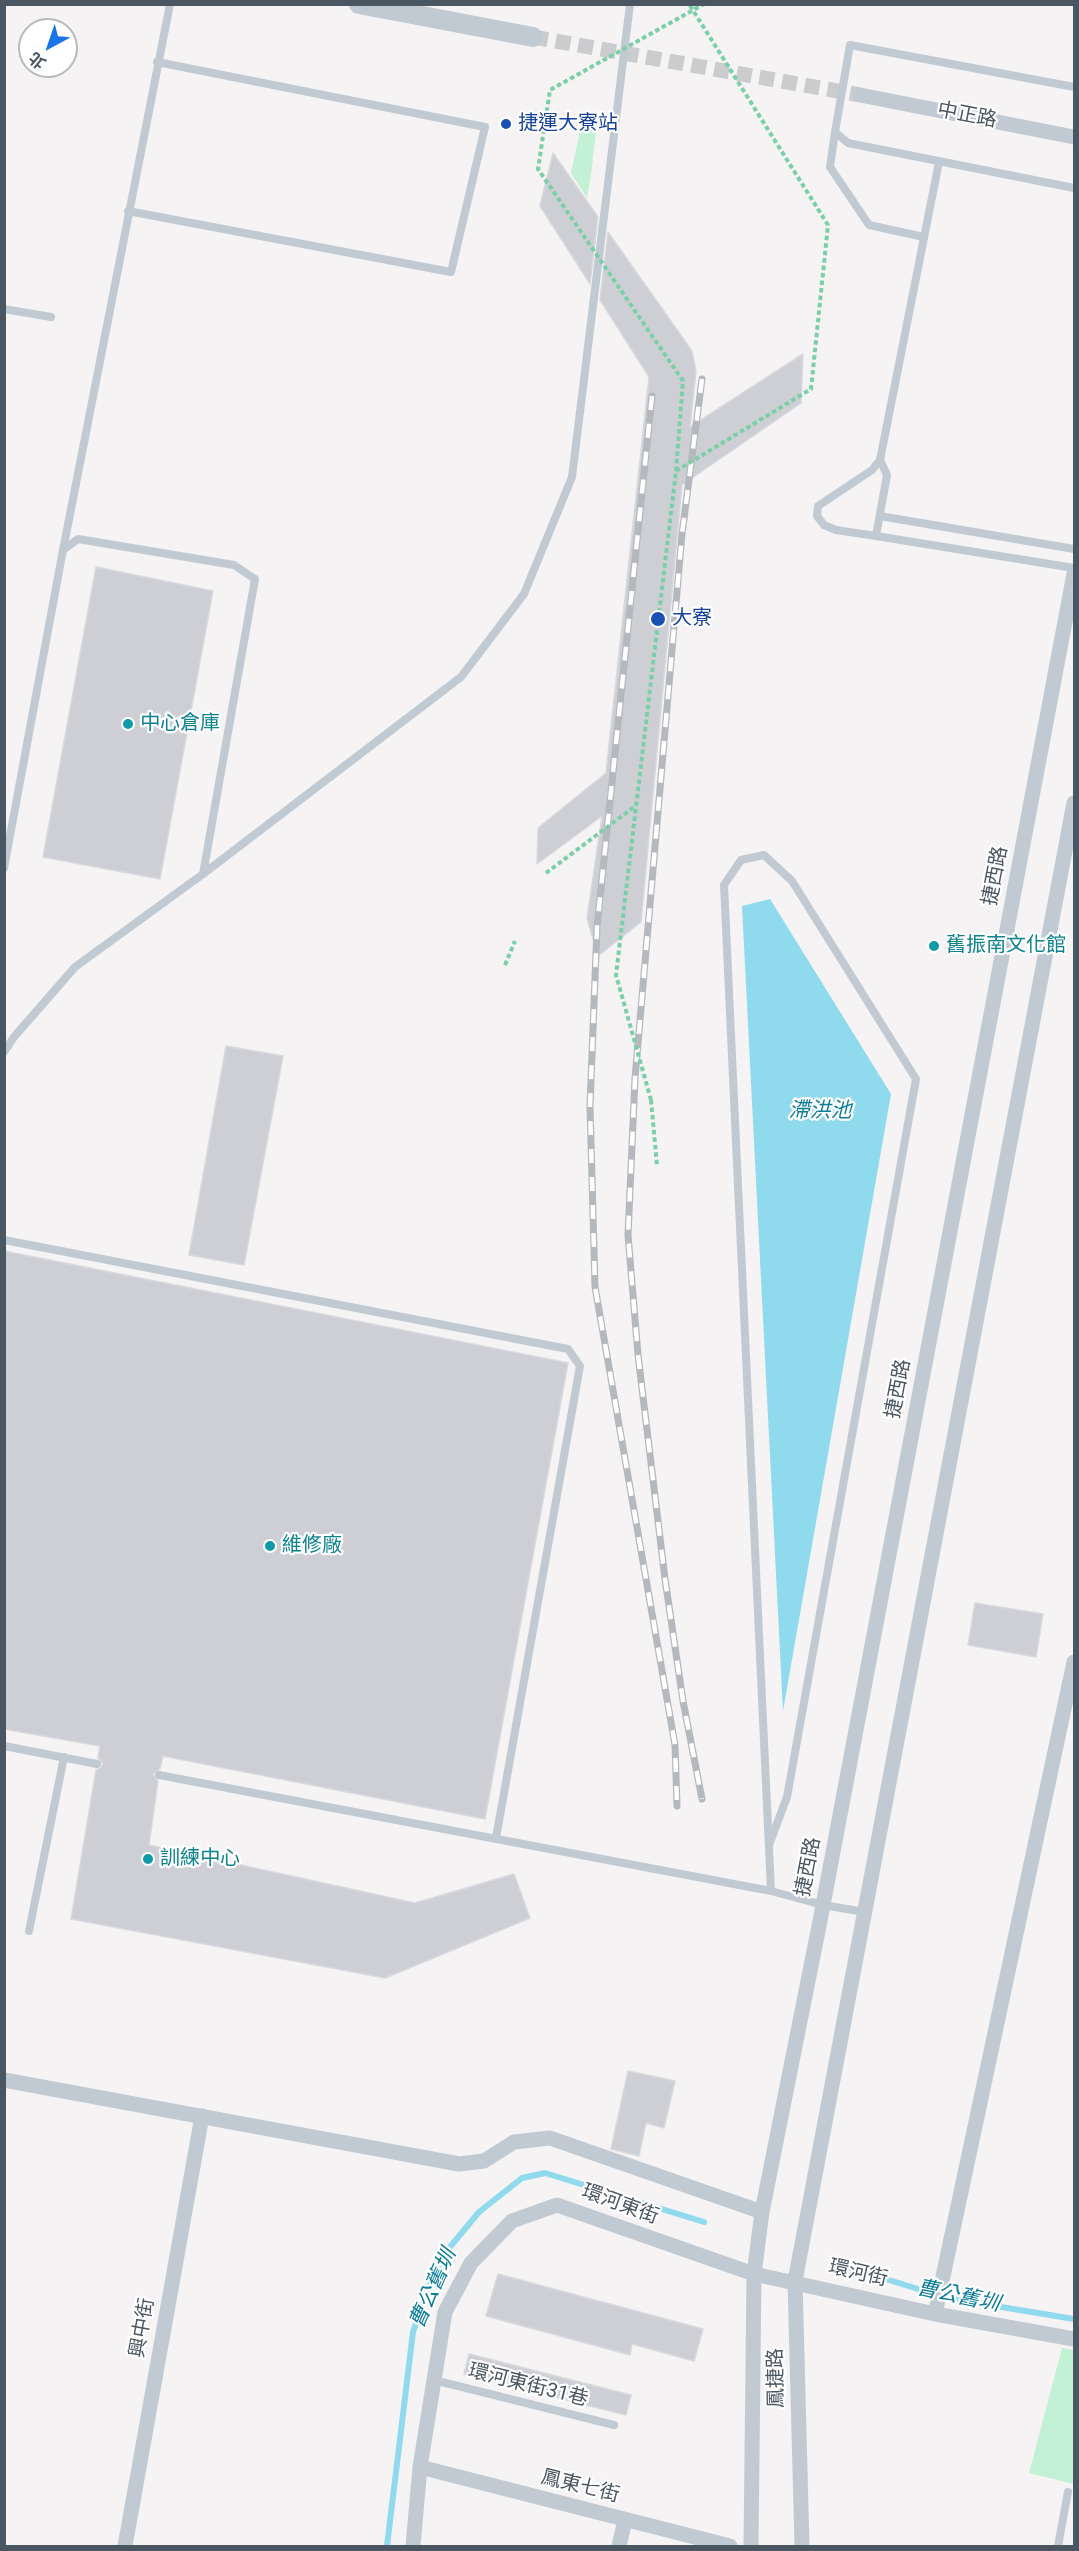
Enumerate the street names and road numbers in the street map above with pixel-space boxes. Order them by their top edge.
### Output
street label: 中正路 [935,98,999,134]
street label: 捷西路 [978,844,1014,908]
street label: 捷西路 [881,1357,917,1421]
street label: 捷西路 [791,1835,827,1899]
street label: 環河東街 [578,2180,662,2230]
street label: 環河街 [826,2256,890,2292]
street label: 興中街 [126,2296,160,2360]
street label: 鳳捷路 [764,2348,790,2408]
street label: 環河東街31巷 [466,2360,590,2412]
street label: 鳳東七街 [538,2466,622,2508]

